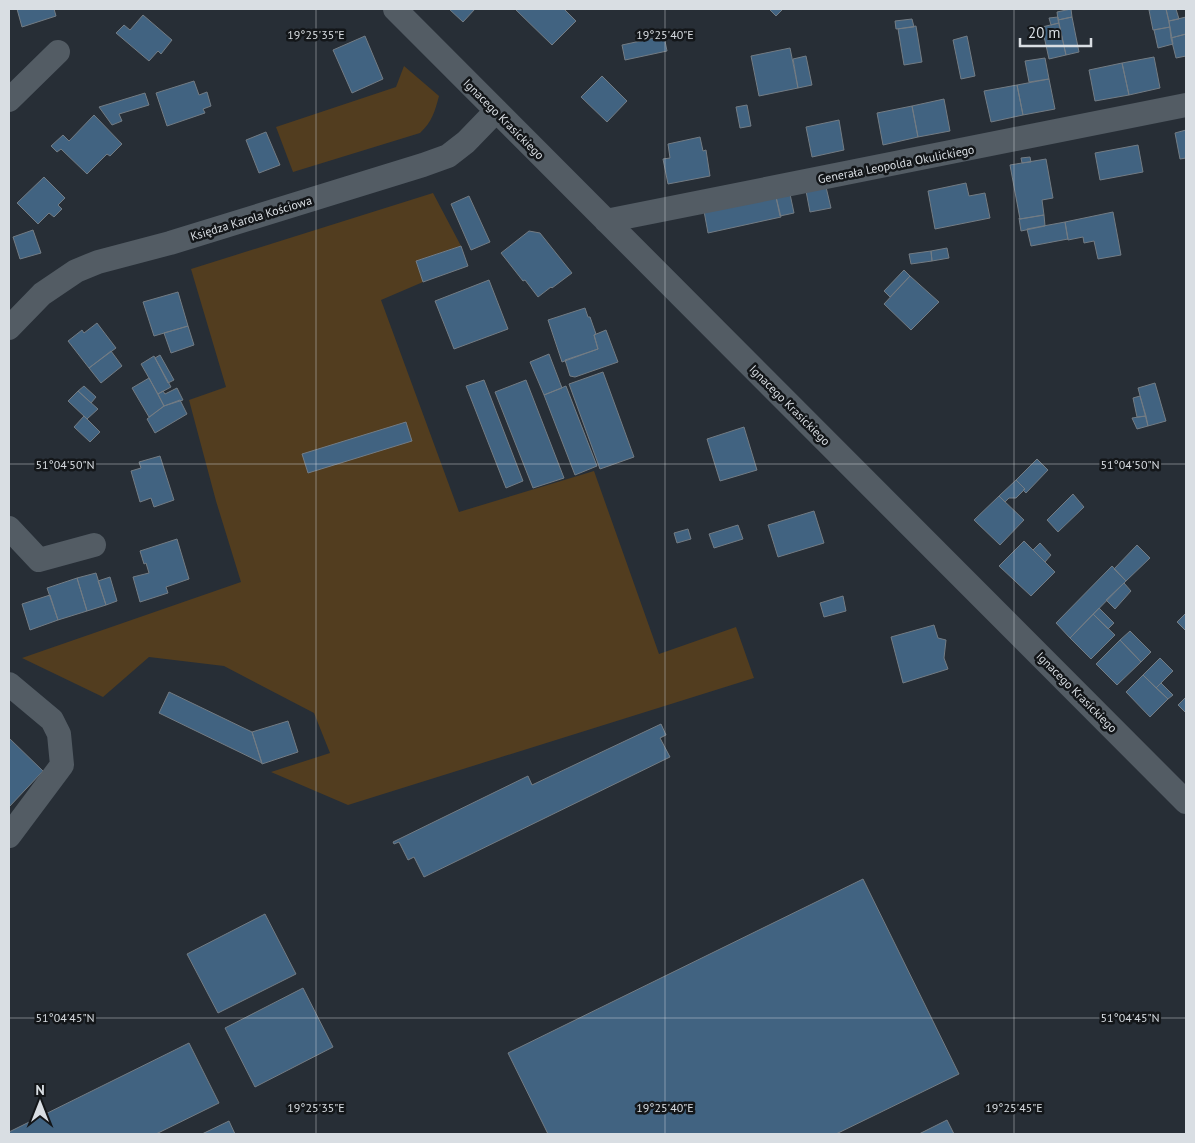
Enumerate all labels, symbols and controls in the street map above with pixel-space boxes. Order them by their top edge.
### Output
scale bar [1020,15,1091,47]
text: 20 m [1028,23,1061,42]
text: 19°25'35"E [287,27,345,42]
text: 19°25'40"E [636,27,694,42]
street label: Ignacego Krasickiego [460,75,548,163]
street label: Generała Leopolda Okulickiego [816,141,976,187]
street label: Księdza Karola Kościowa [188,192,314,244]
street label: Ignacego Krasickiego [746,361,834,449]
text: 51°04'50"N [35,457,95,472]
text: 51°04'50"N [1100,457,1160,472]
street label: Ignacego Krasickiego [1033,648,1121,736]
text: 51°04'45"N [35,1010,95,1025]
text: 51°04'45"N [1100,1010,1160,1025]
north arrow [15,1078,65,1128]
text: N [35,1081,45,1099]
text: 19°25'35"E [287,1100,345,1115]
text: 19°25'40"E [636,1100,694,1115]
text: 19°25'45"E [985,1100,1043,1115]

